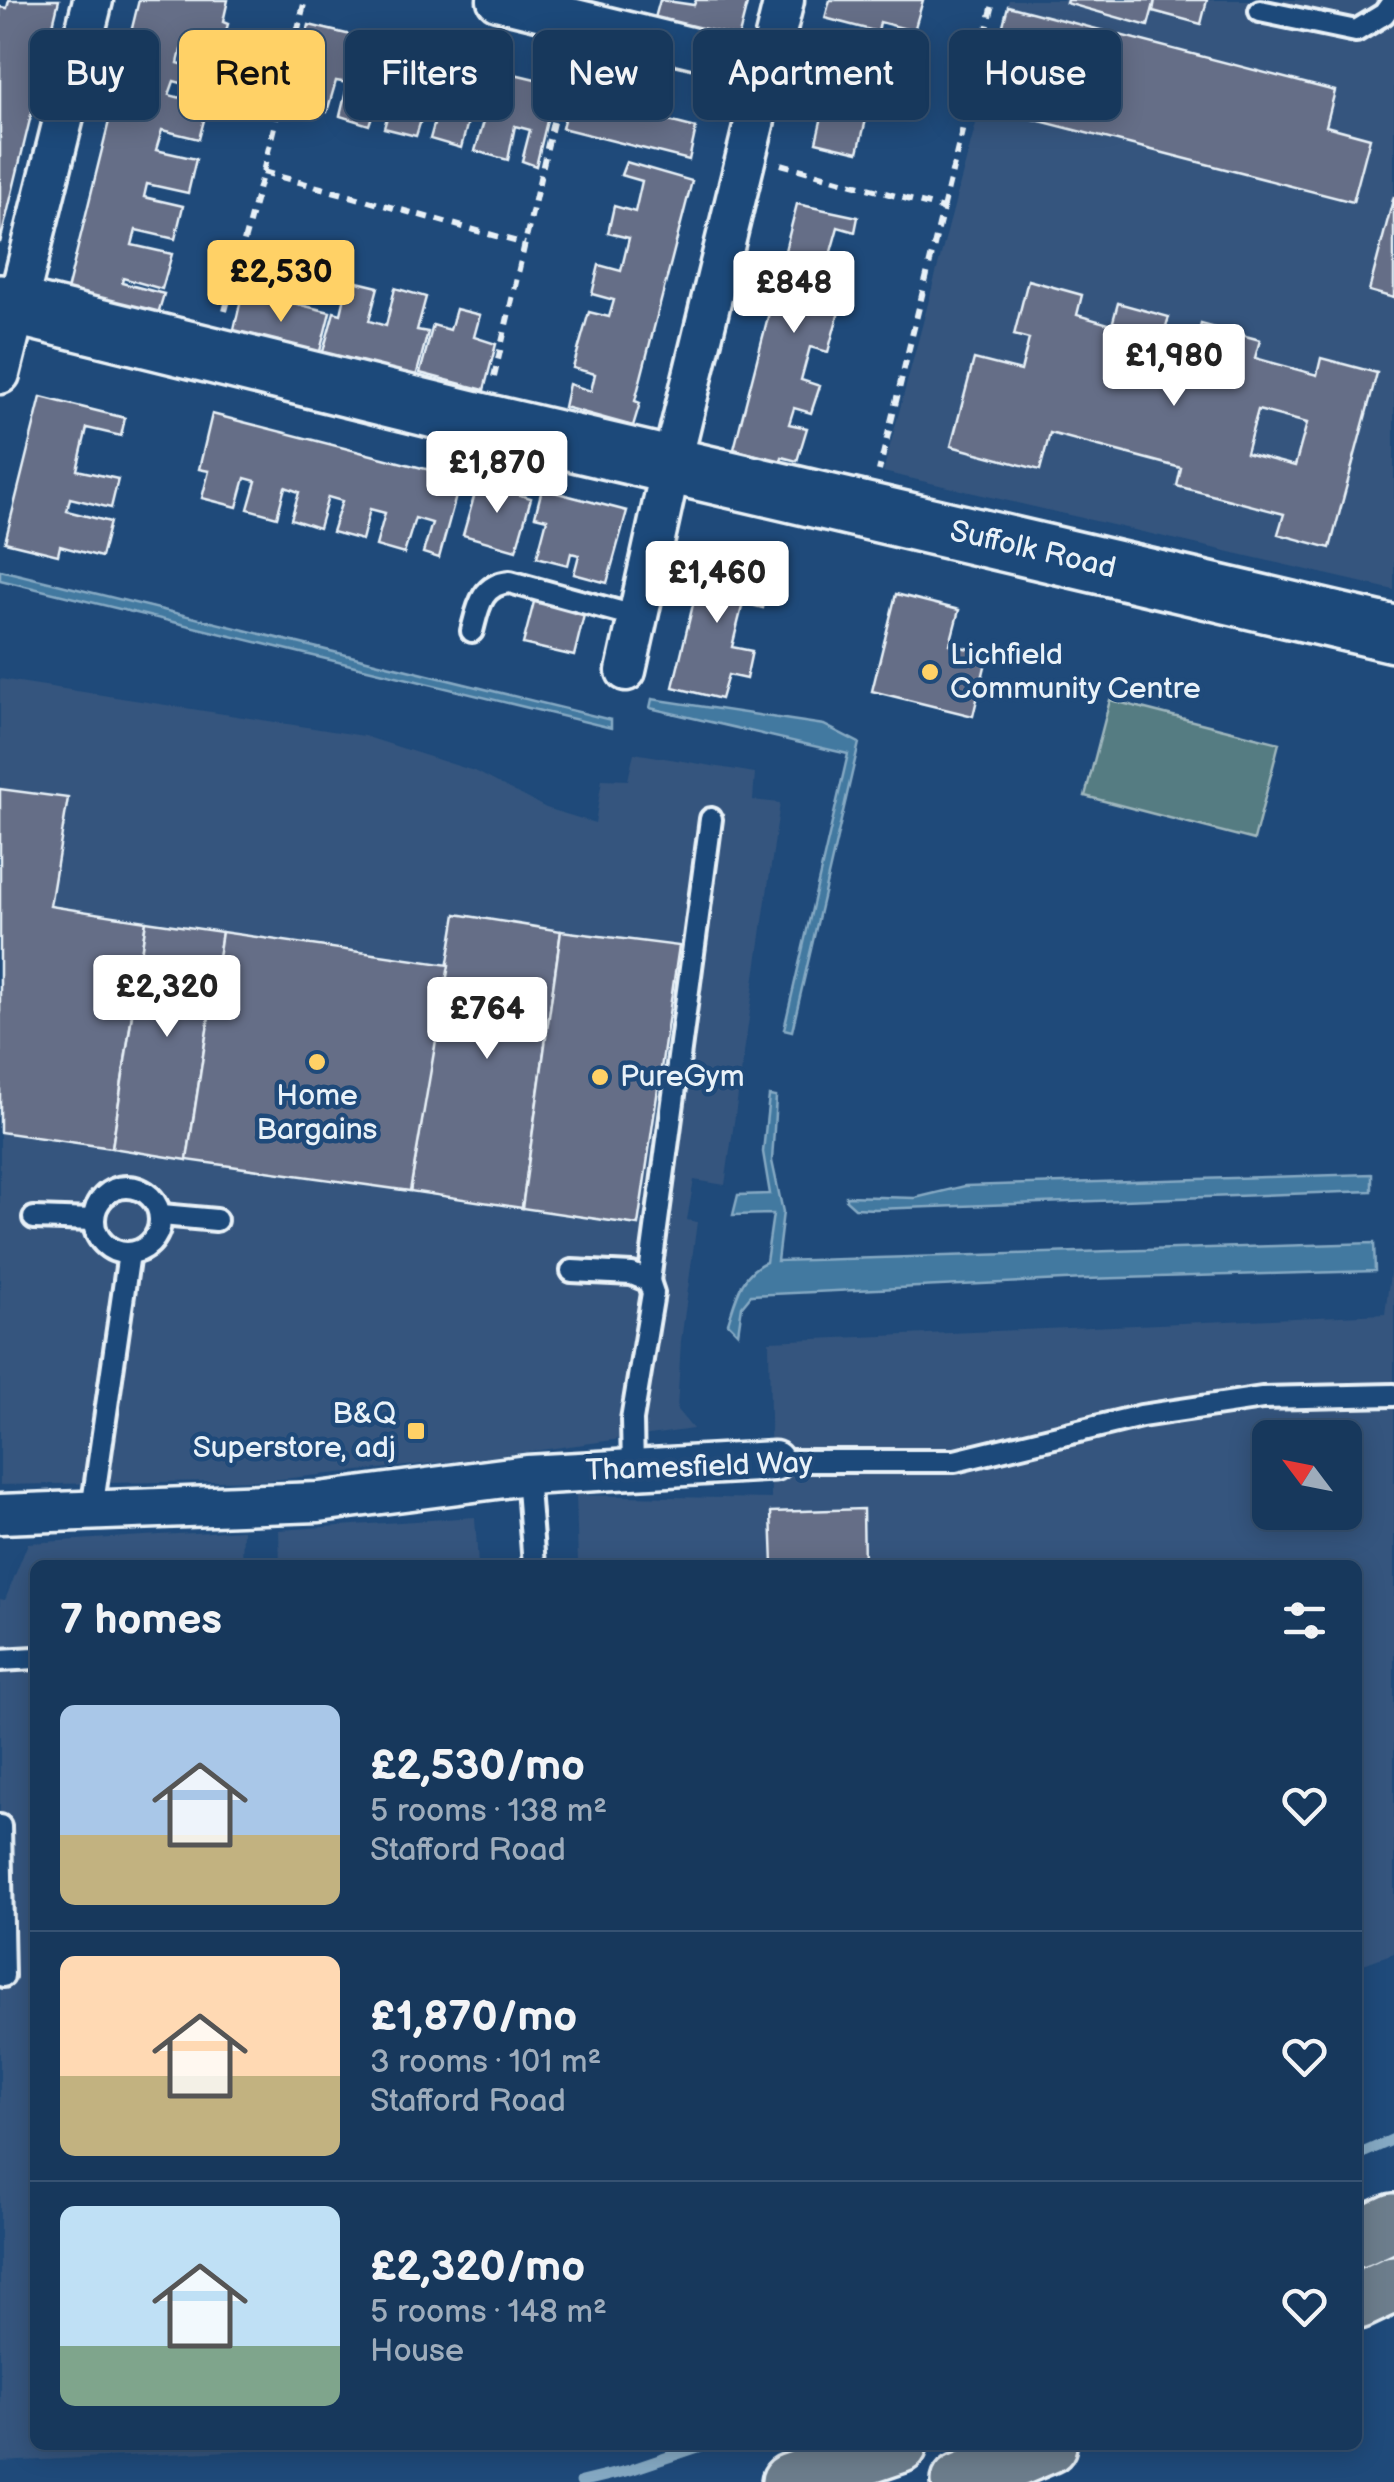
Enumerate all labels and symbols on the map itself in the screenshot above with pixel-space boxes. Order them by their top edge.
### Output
pin: £2,530 [200,240,362,325]
pin: £848 [735,251,853,336]
pin: £1,980 [1093,324,1255,409]
pin: £1,870 [416,431,578,516]
street label: Suffolk Road [946,513,1119,587]
pin: £1,460 [636,541,798,626]
place label: Lichfield Community Centre [950,637,1201,707]
marker: Lichfield Community Centre [919,661,941,683]
pin: £2,320 [86,955,248,1040]
pin: £764 [428,977,546,1062]
marker: Home Bargains [306,1051,328,1073]
place label: PureGym [620,1059,744,1095]
marker: PureGym [589,1066,611,1088]
place label: Home Bargains [257,1078,378,1148]
place label: B&Q Superstore, adj [193,1396,397,1466]
marker: B&Q Superstore, adj [405,1420,427,1442]
north arrow [1252,1420,1362,1530]
street label: Thamesfield Way [585,1445,814,1489]

